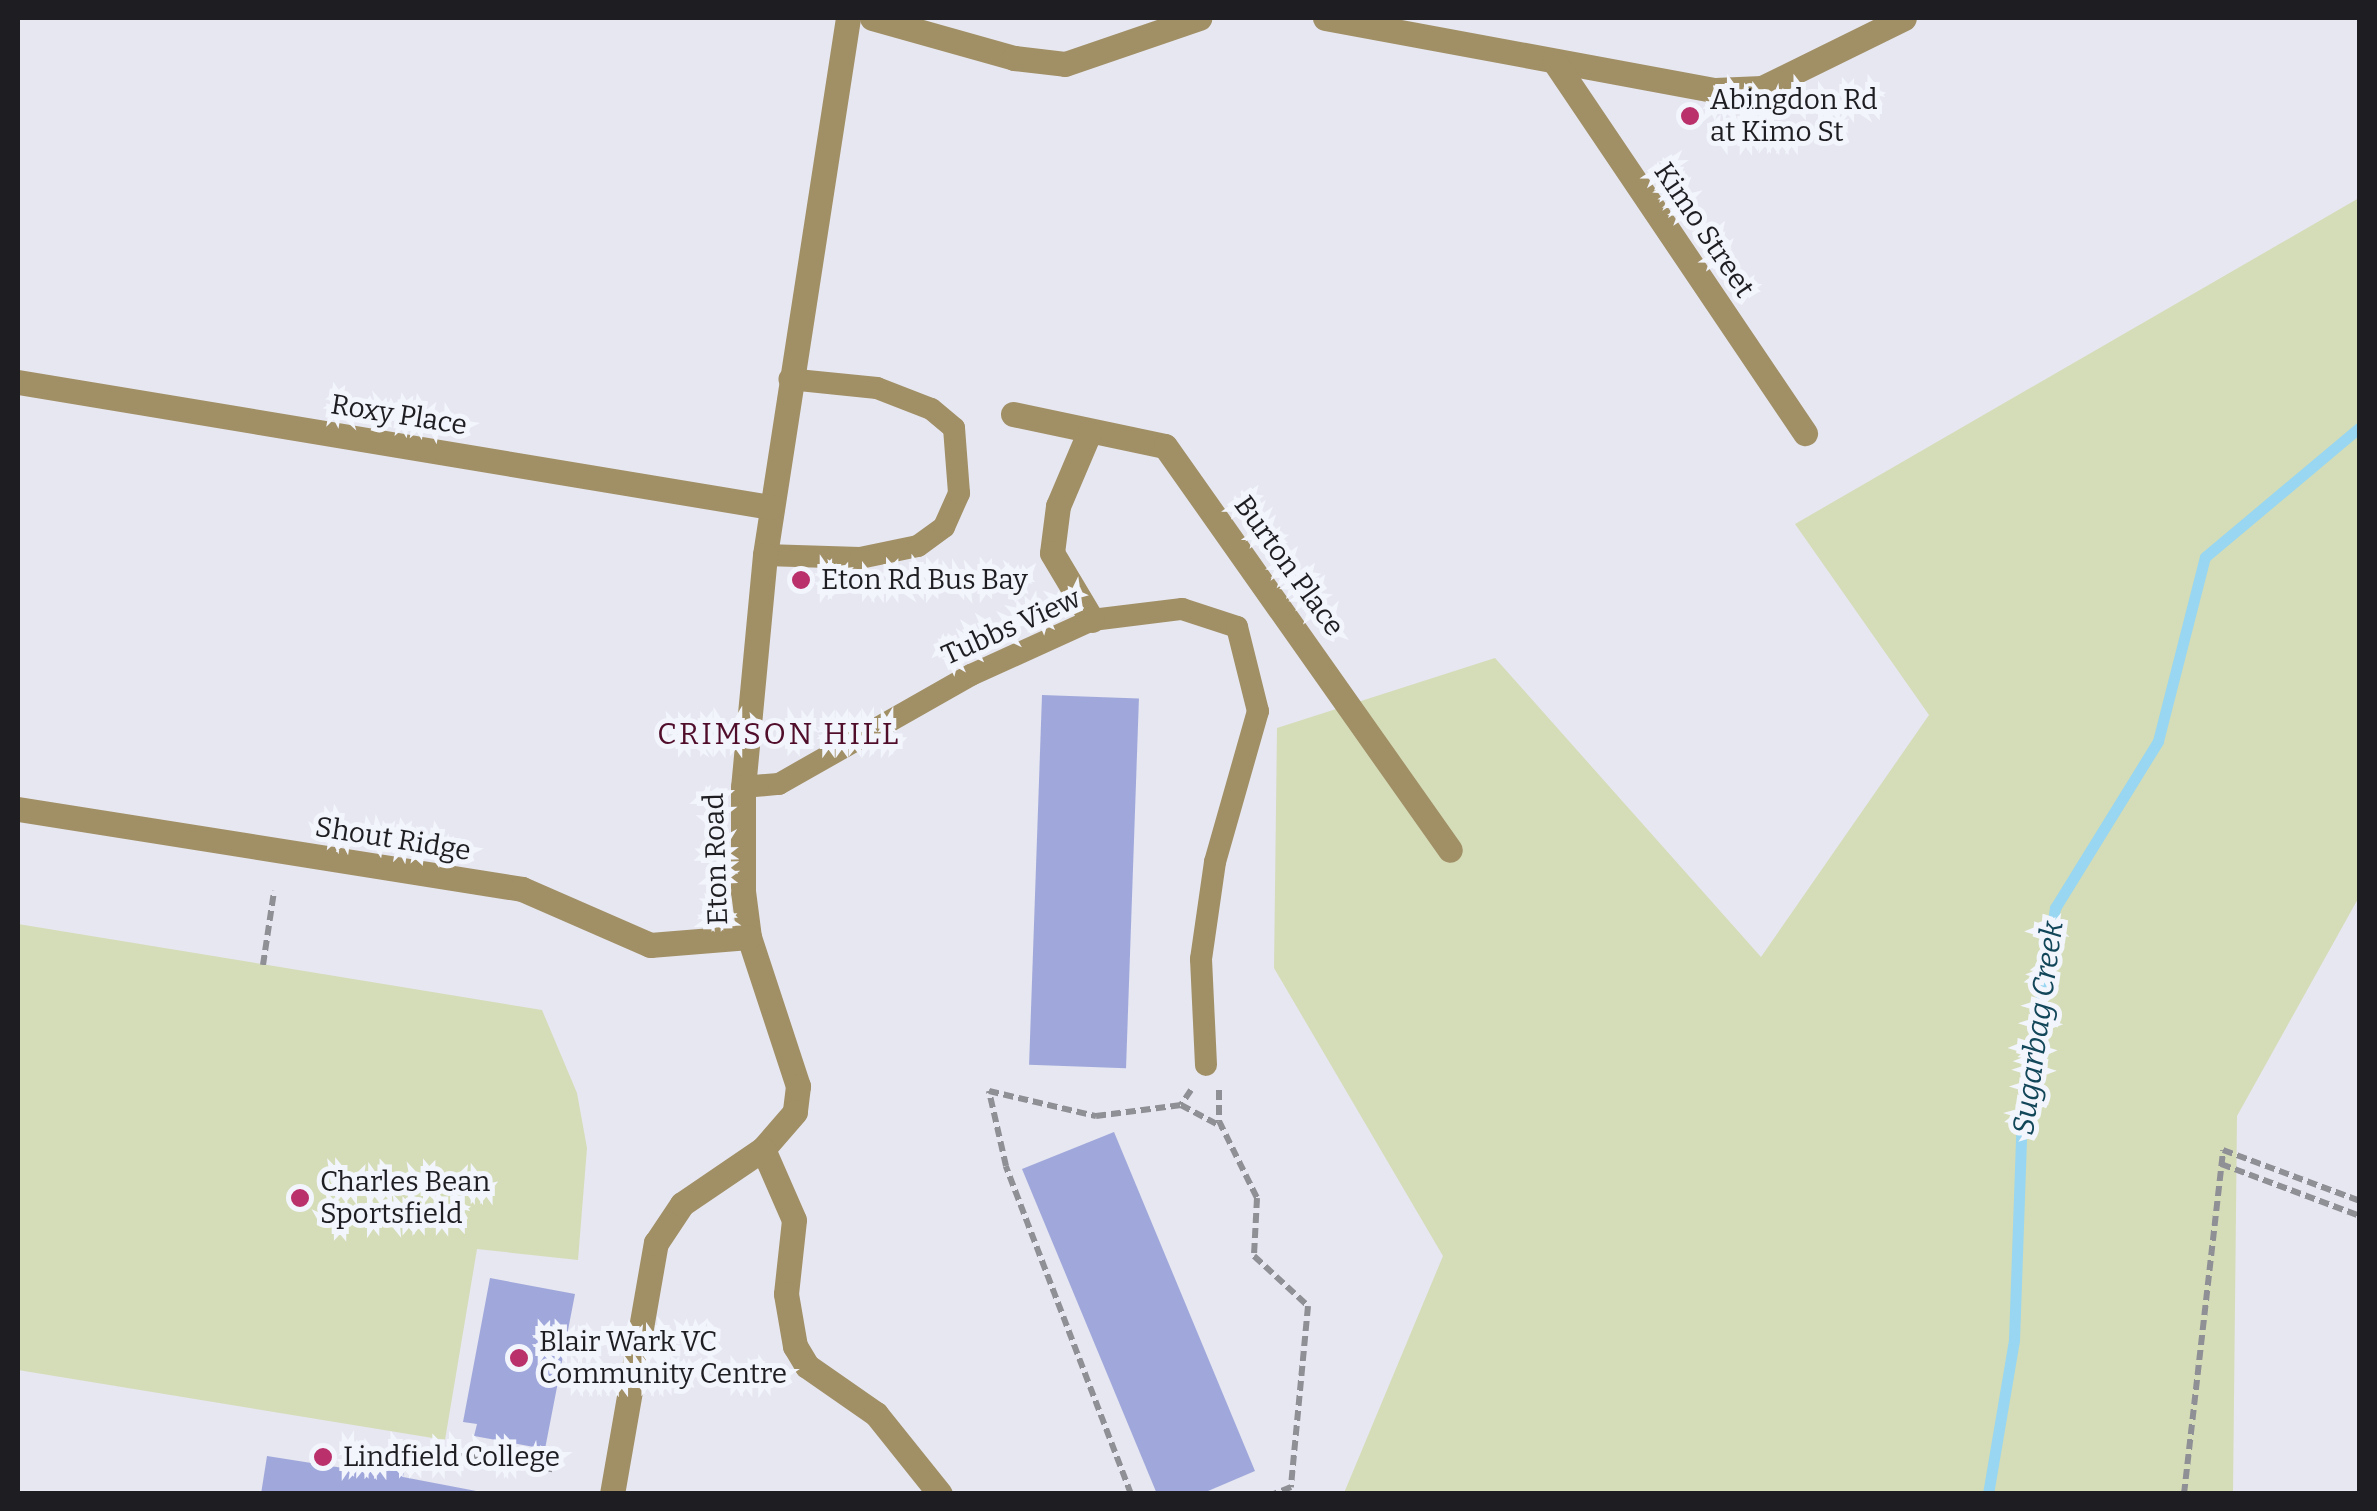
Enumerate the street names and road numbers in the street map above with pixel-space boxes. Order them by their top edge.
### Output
street label: Kimo Street [1647,156,1761,304]
street label: Roxy Place [329,388,469,442]
street label: Burton Place [1227,489,1351,643]
street label: Tubbs View [936,582,1086,672]
street label: Eton Road [697,792,735,926]
street label: Shout Ridge [313,810,473,868]

